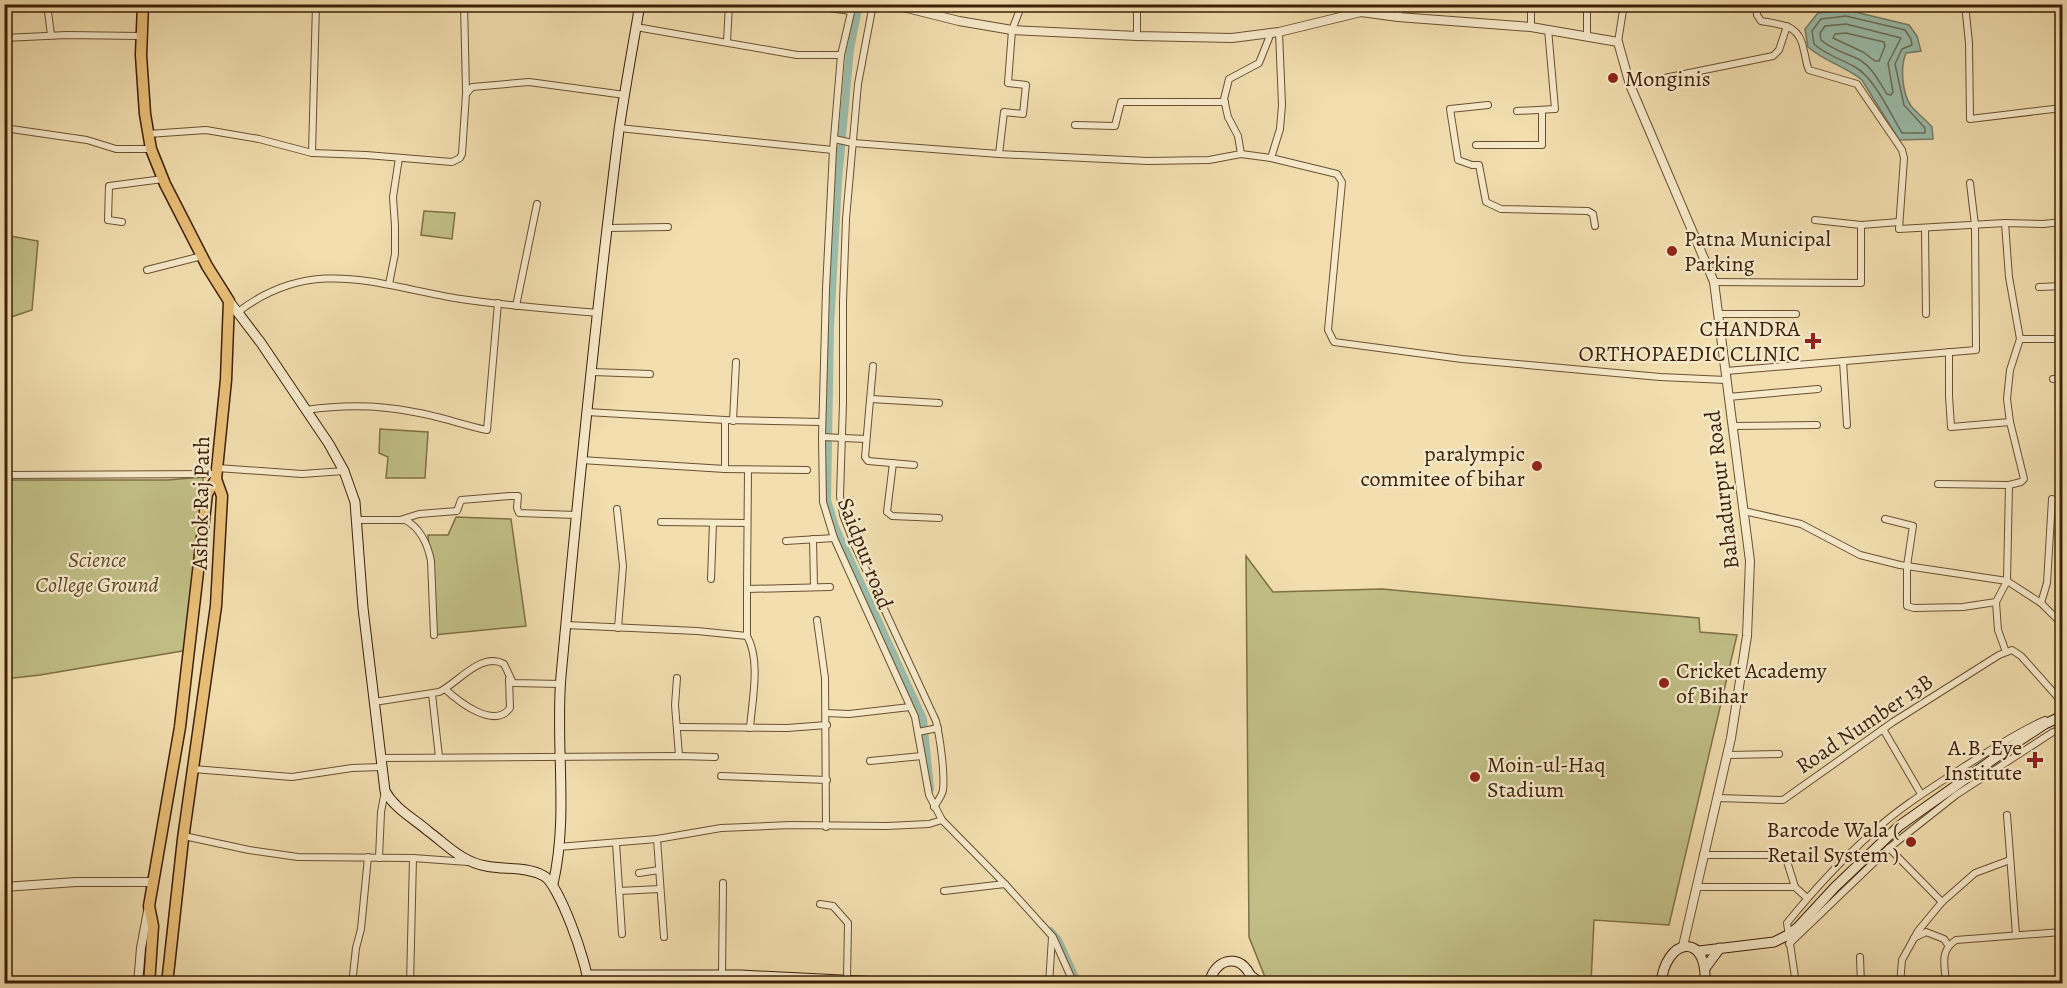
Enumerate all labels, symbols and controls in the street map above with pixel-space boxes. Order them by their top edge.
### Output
place label: Monginis [1625,64,1711,94]
marker: Monginis [1606,71,1620,85]
place label: Patna Municipal Parking [1684,224,1831,279]
marker: Patna Municipal Parking [1665,244,1679,258]
place label: CHANDRA ORTHOPAEDIC CLINIC [1579,314,1801,369]
marker: CHANDRA ORTHOPAEDIC CLINIC [1804,332,1822,350]
street label: Bahadurpur Road [1697,409,1747,571]
street label: Ashok Raj Path [185,436,217,571]
place label: paralympic commitee of bihar [1361,439,1525,494]
marker: paralympic commitee of bihar [1530,459,1544,473]
street label: Saidpur road [830,493,900,614]
park label: Science College Ground [35,545,159,600]
place label: Cricket Academy of Bihar [1676,656,1827,711]
street label: Road Number 13B [1790,667,1939,781]
marker: Cricket Academy of Bihar [1657,676,1671,690]
place label: A.B. Eye Institute [1944,733,2022,788]
place label: Moin-ul-Haq Stadium [1487,750,1606,805]
marker: A.B. Eye Institute [2026,751,2044,769]
marker: Moin-ul-Haq Stadium [1468,770,1482,784]
place label: Barcode Wala ( Retail System ) [1766,815,1899,870]
marker: Barcode Wala ( Retail System ) [1904,835,1918,849]

